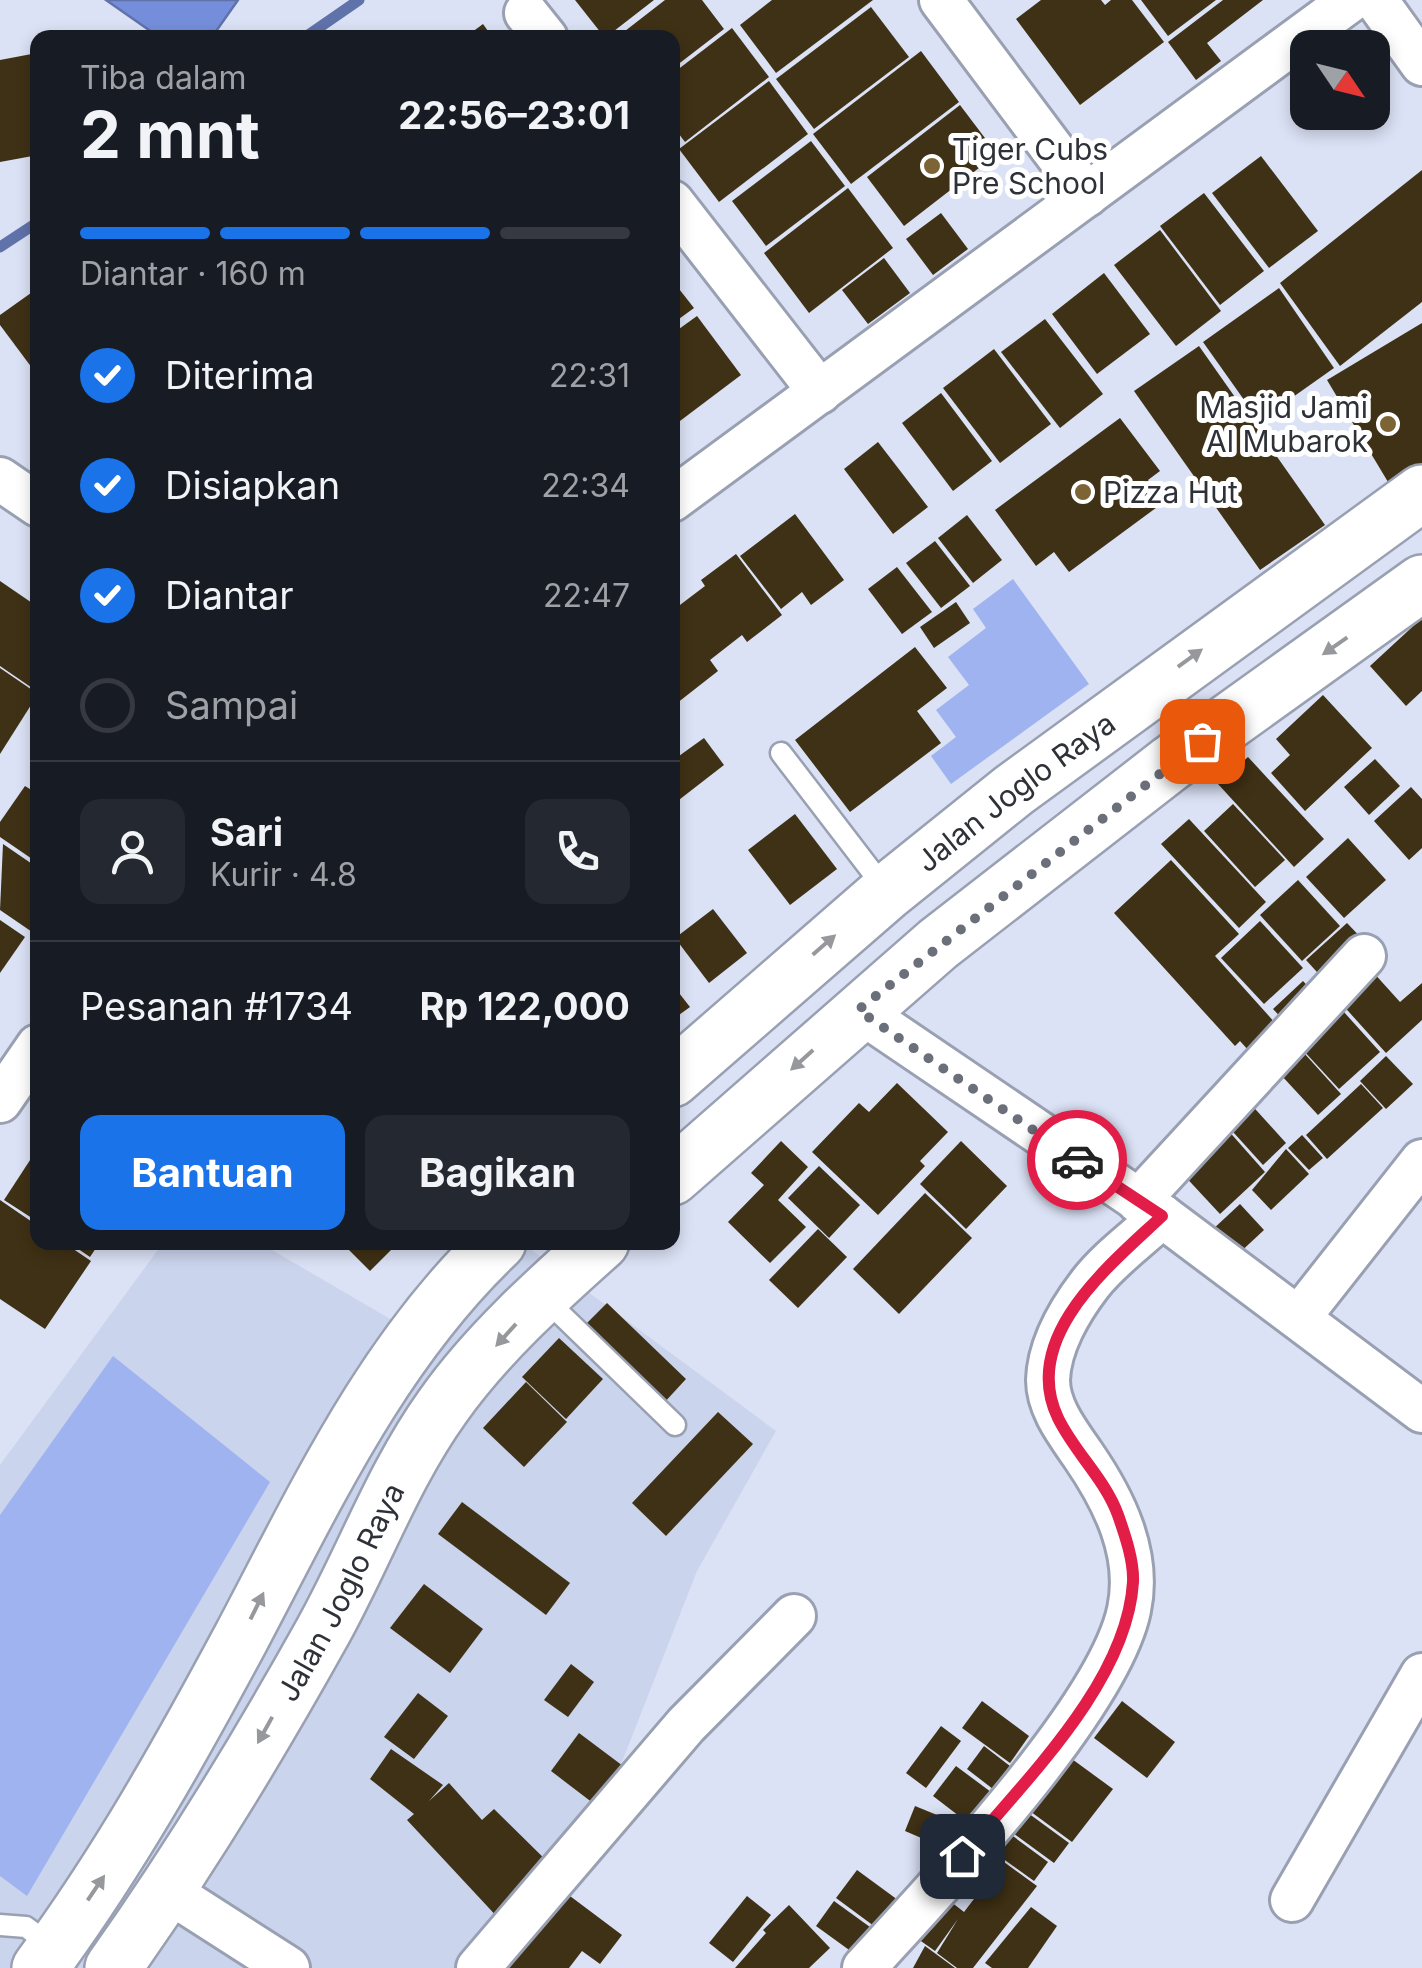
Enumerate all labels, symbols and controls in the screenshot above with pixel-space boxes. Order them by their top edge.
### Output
north arrow [1290,30,1390,130]
map controls [1290,30,1390,130]
text: Tiba dalam [80,58,247,97]
text: 22:56–23:01 [398,92,630,138]
text: 2 mnt [80,95,260,174]
place label: Tiger Cubs Pre School [952,131,1108,201]
marker: Tiger Cubs Pre School [921,155,943,177]
text: Diantar · 160 m [80,254,306,293]
icon: check [80,348,135,403]
text: Diterima [165,352,315,398]
text: 22:31 [549,356,630,395]
place label: Masjid Jami Al Mubarok [1199,389,1369,459]
marker: Masjid Jami Al Mubarok [1377,413,1399,435]
icon: check [80,458,135,513]
text: Disiapkan [165,462,340,508]
text: 22:34 [541,466,630,505]
place label: Pizza Hut [1103,474,1238,510]
marker: Pizza Hut [1072,481,1094,503]
icon: check [80,568,135,623]
text: Diantar [165,572,294,618]
text: 22:47 [543,576,630,615]
one-way arrow [1322,636,1348,655]
one-way arrow [1177,649,1203,668]
text: Sampai [165,682,298,728]
pin [1160,699,1245,784]
street label: Jalan Joglo Raya [909,705,1122,879]
icon: bag [1175,714,1230,769]
button: person [80,799,185,904]
button: phone [525,799,630,904]
text: Sari [210,809,283,855]
text: Kurir · 4.8 [210,855,357,894]
one-way arrow [812,935,837,957]
text: Pesanan #1734 [80,983,353,1029]
text: Rp 122,000 [419,983,630,1029]
one-way arrow [790,1048,815,1070]
courier [1027,1110,1127,1210]
button: Bantuan [80,1115,345,1230]
button: Bagikan [365,1115,630,1230]
icon: car [1050,1133,1105,1188]
one-way arrow [495,1322,517,1347]
street label: Jalan Joglo Raya [269,1477,412,1708]
one-way arrow [248,1591,265,1620]
one-way arrow [256,1715,273,1744]
pin [920,1814,1005,1899]
icon: home [935,1829,990,1884]
one-way arrow [86,1875,105,1901]

